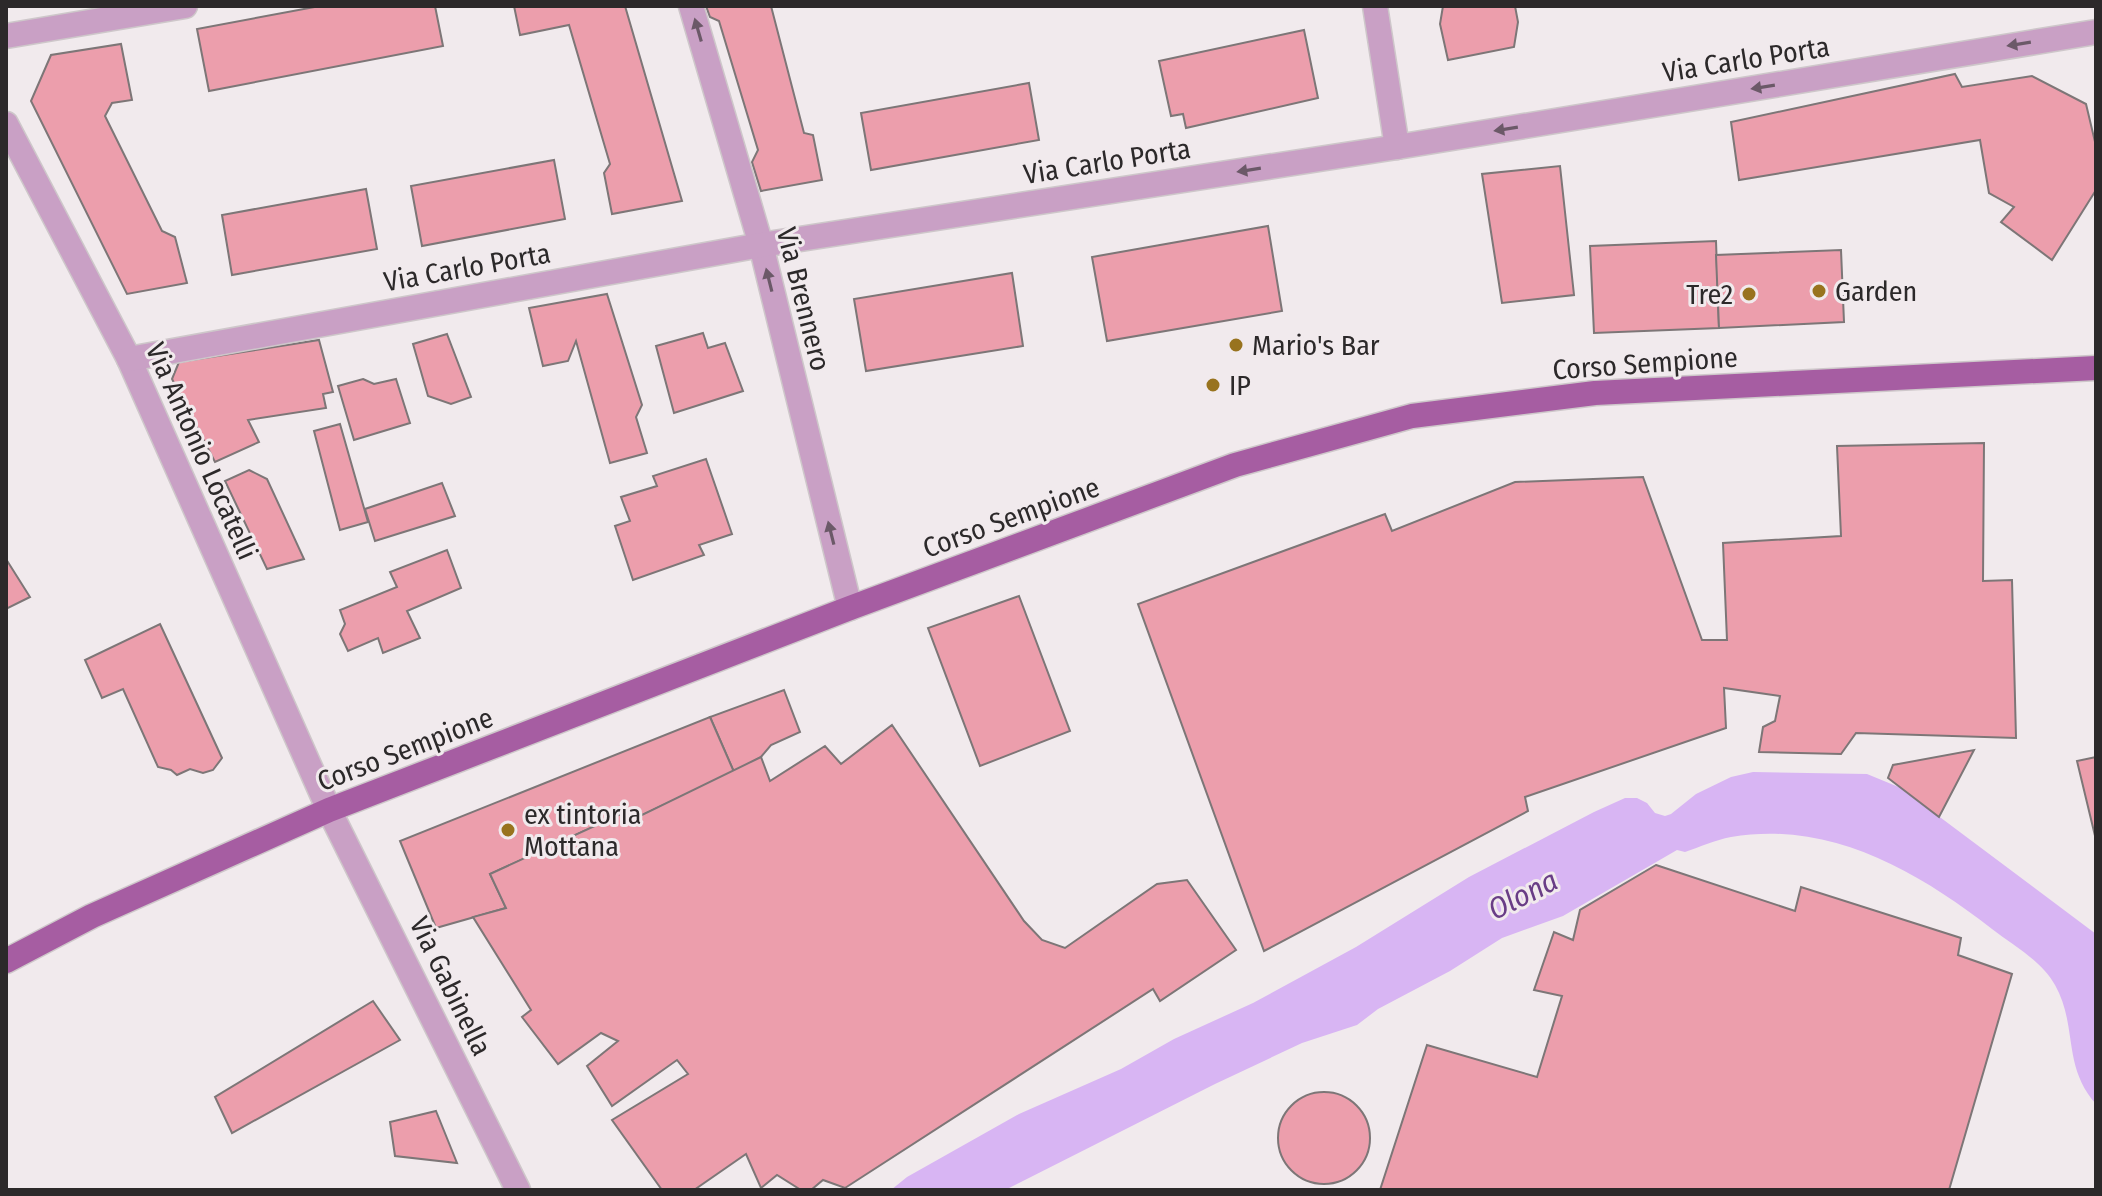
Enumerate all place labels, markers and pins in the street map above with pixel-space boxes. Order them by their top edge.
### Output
place label: Garden [1835,275,1917,308]
place label: Tre2 [1686,278,1733,311]
marker: Garden [1810,282,1828,300]
marker: Tre2 [1740,285,1758,303]
place label: Mario's Bar [1252,329,1380,362]
marker: Mario's Bar [1227,336,1245,354]
place label: IP [1229,369,1251,402]
marker: IP [1204,376,1222,394]
place label: ex tintoria Mottana [524,798,641,863]
marker: ex tintoria Mottana [499,821,517,839]

